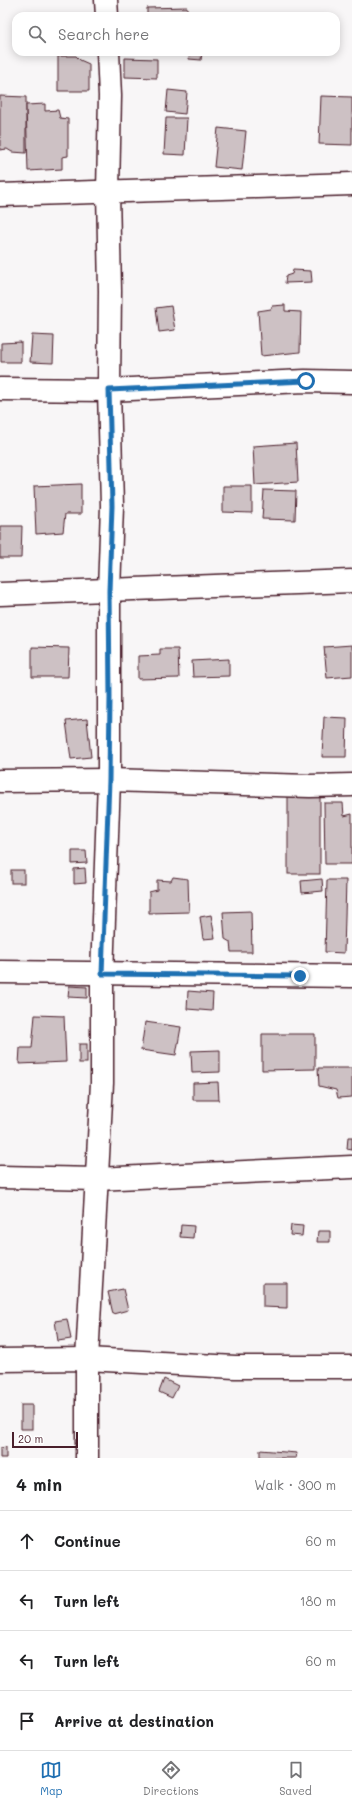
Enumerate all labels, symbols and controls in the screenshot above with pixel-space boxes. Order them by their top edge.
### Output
search box [12,12,340,56]
icon: search [26,23,48,45]
text: Search here [58,24,149,44]
route start [297,372,315,390]
route end [291,967,309,985]
scale bar [12,1430,78,1449]
text: 20 m [18,1431,43,1446]
text: 4 min [16,1473,62,1495]
text: Walk · 300 m [254,1476,336,1493]
icon: ahead [16,1530,38,1552]
text: Continue [54,1531,121,1551]
text: 60 m [306,1532,336,1549]
icon: left [16,1590,38,1612]
text: Turn left [54,1591,119,1611]
text: 180 m [300,1592,336,1609]
icon: left [16,1650,38,1672]
text: Turn left [54,1651,119,1671]
text: 60 m [306,1652,336,1669]
icon: arrive [16,1710,38,1732]
text: Arrive at destination [54,1711,214,1731]
tab: Map [40,1759,63,1798]
tab: Directions [143,1759,199,1798]
tab: Saved [279,1759,312,1798]

